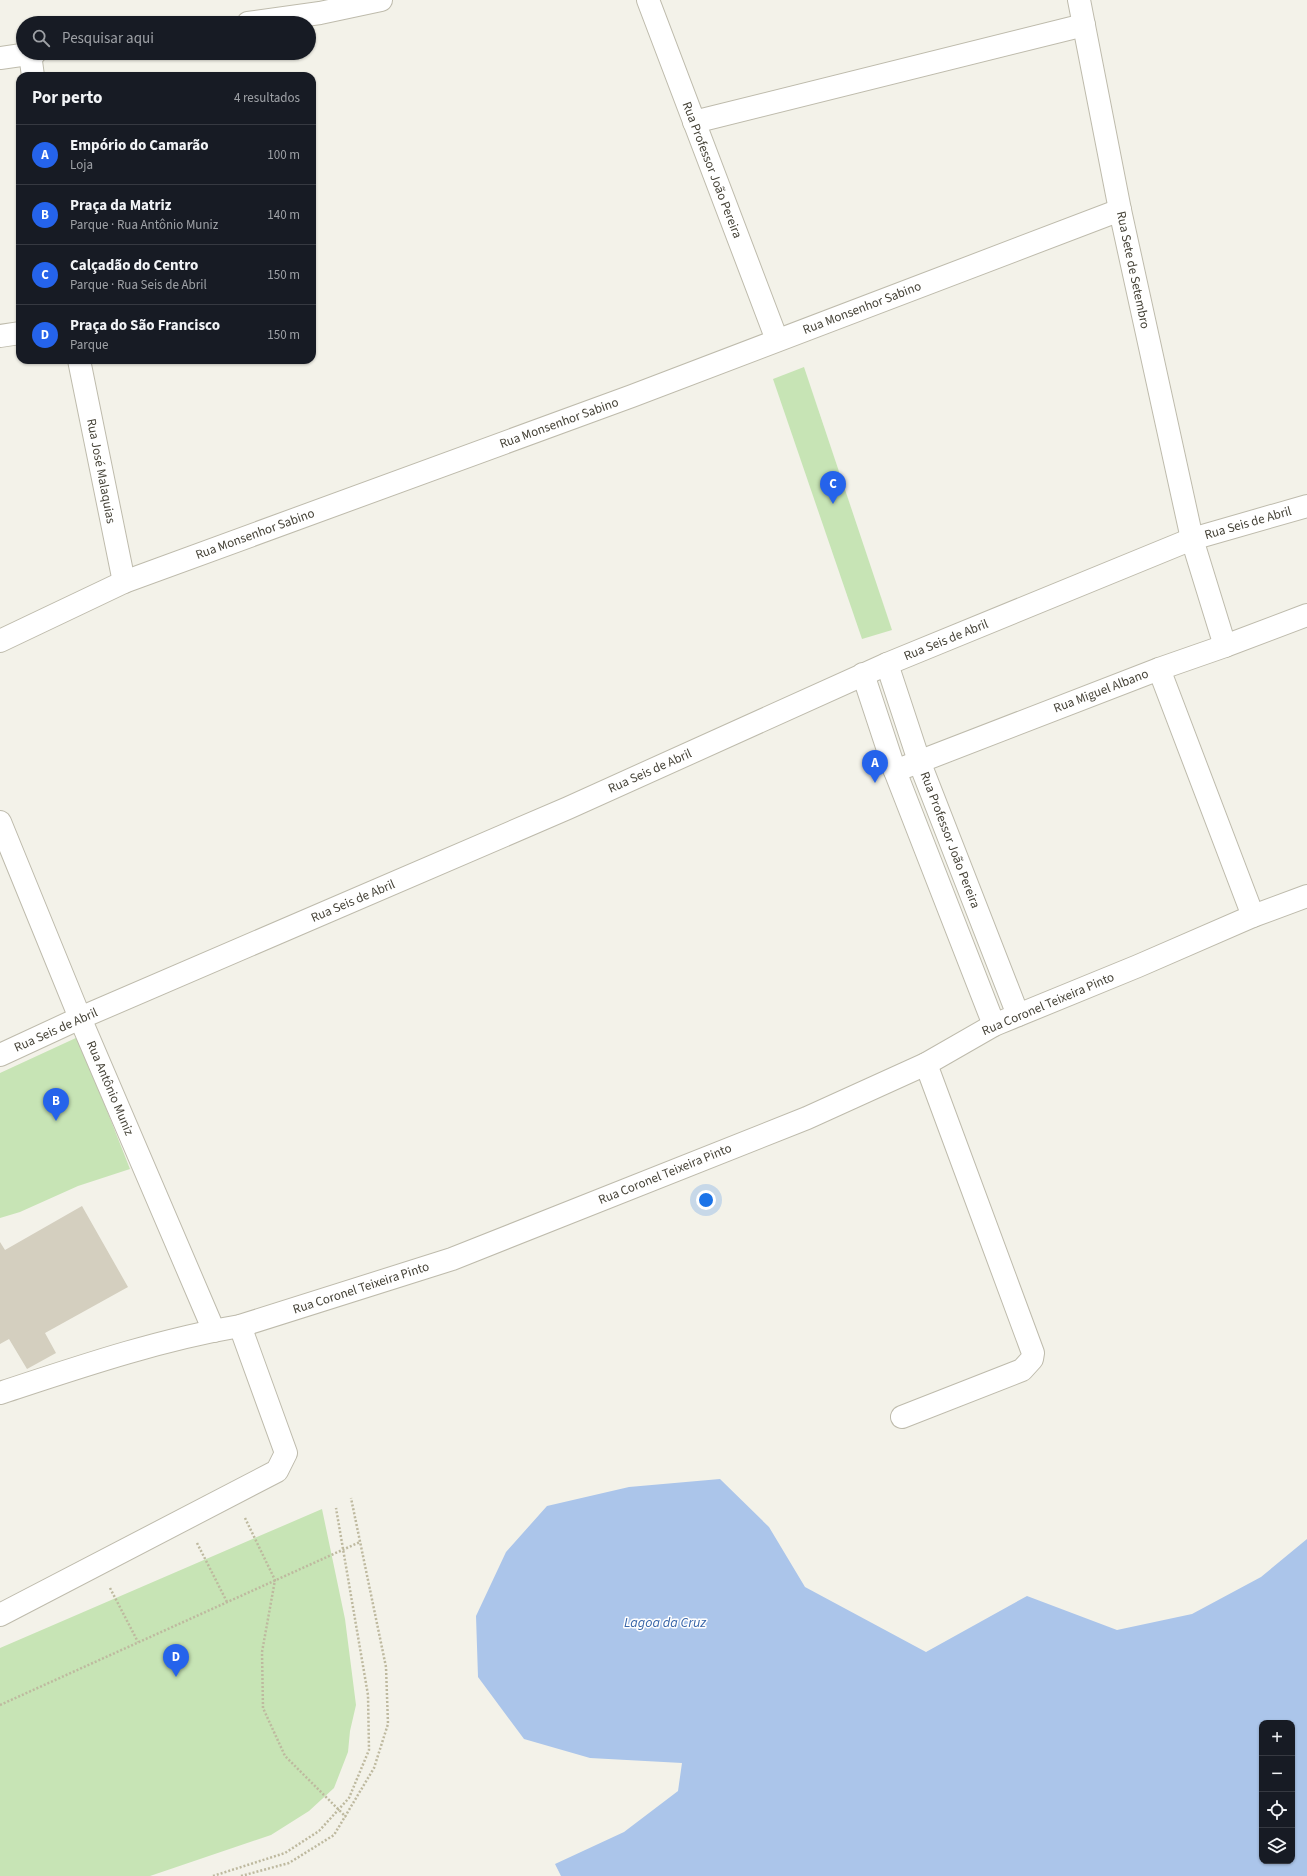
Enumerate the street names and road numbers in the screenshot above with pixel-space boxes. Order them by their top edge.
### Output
street label: Rua Professor João Pereira [678,99,746,241]
street label: Rua Sete de Setembro [1112,210,1154,330]
street label: Rua Monsenhor Sabino [800,277,924,339]
street label: Rua Monsenhor Sabino [497,393,621,453]
street label: Rua José Malaquias [82,417,120,526]
street label: Rua Seis de Abril [1202,502,1294,544]
street label: Rua Monsenhor Sabino [193,504,317,564]
street label: Rua Seis de Abril [901,615,991,665]
street label: Rua Miguel Albano [1051,665,1151,717]
street label: Rua Seis de Abril [605,745,695,797]
street label: Rua Professor João Pereira [916,769,984,911]
street label: Rua Seis de Abril [308,875,398,927]
street label: Rua Coronel Teixeira Pinto [979,968,1117,1040]
street label: Rua Seis de Abril [11,1004,101,1056]
street label: Rua Antônio Muniz [82,1038,138,1139]
street label: Rua Coronel Teixeira Pinto [596,1139,734,1209]
street label: Rua Coronel Teixeira Pinto [291,1257,431,1319]

